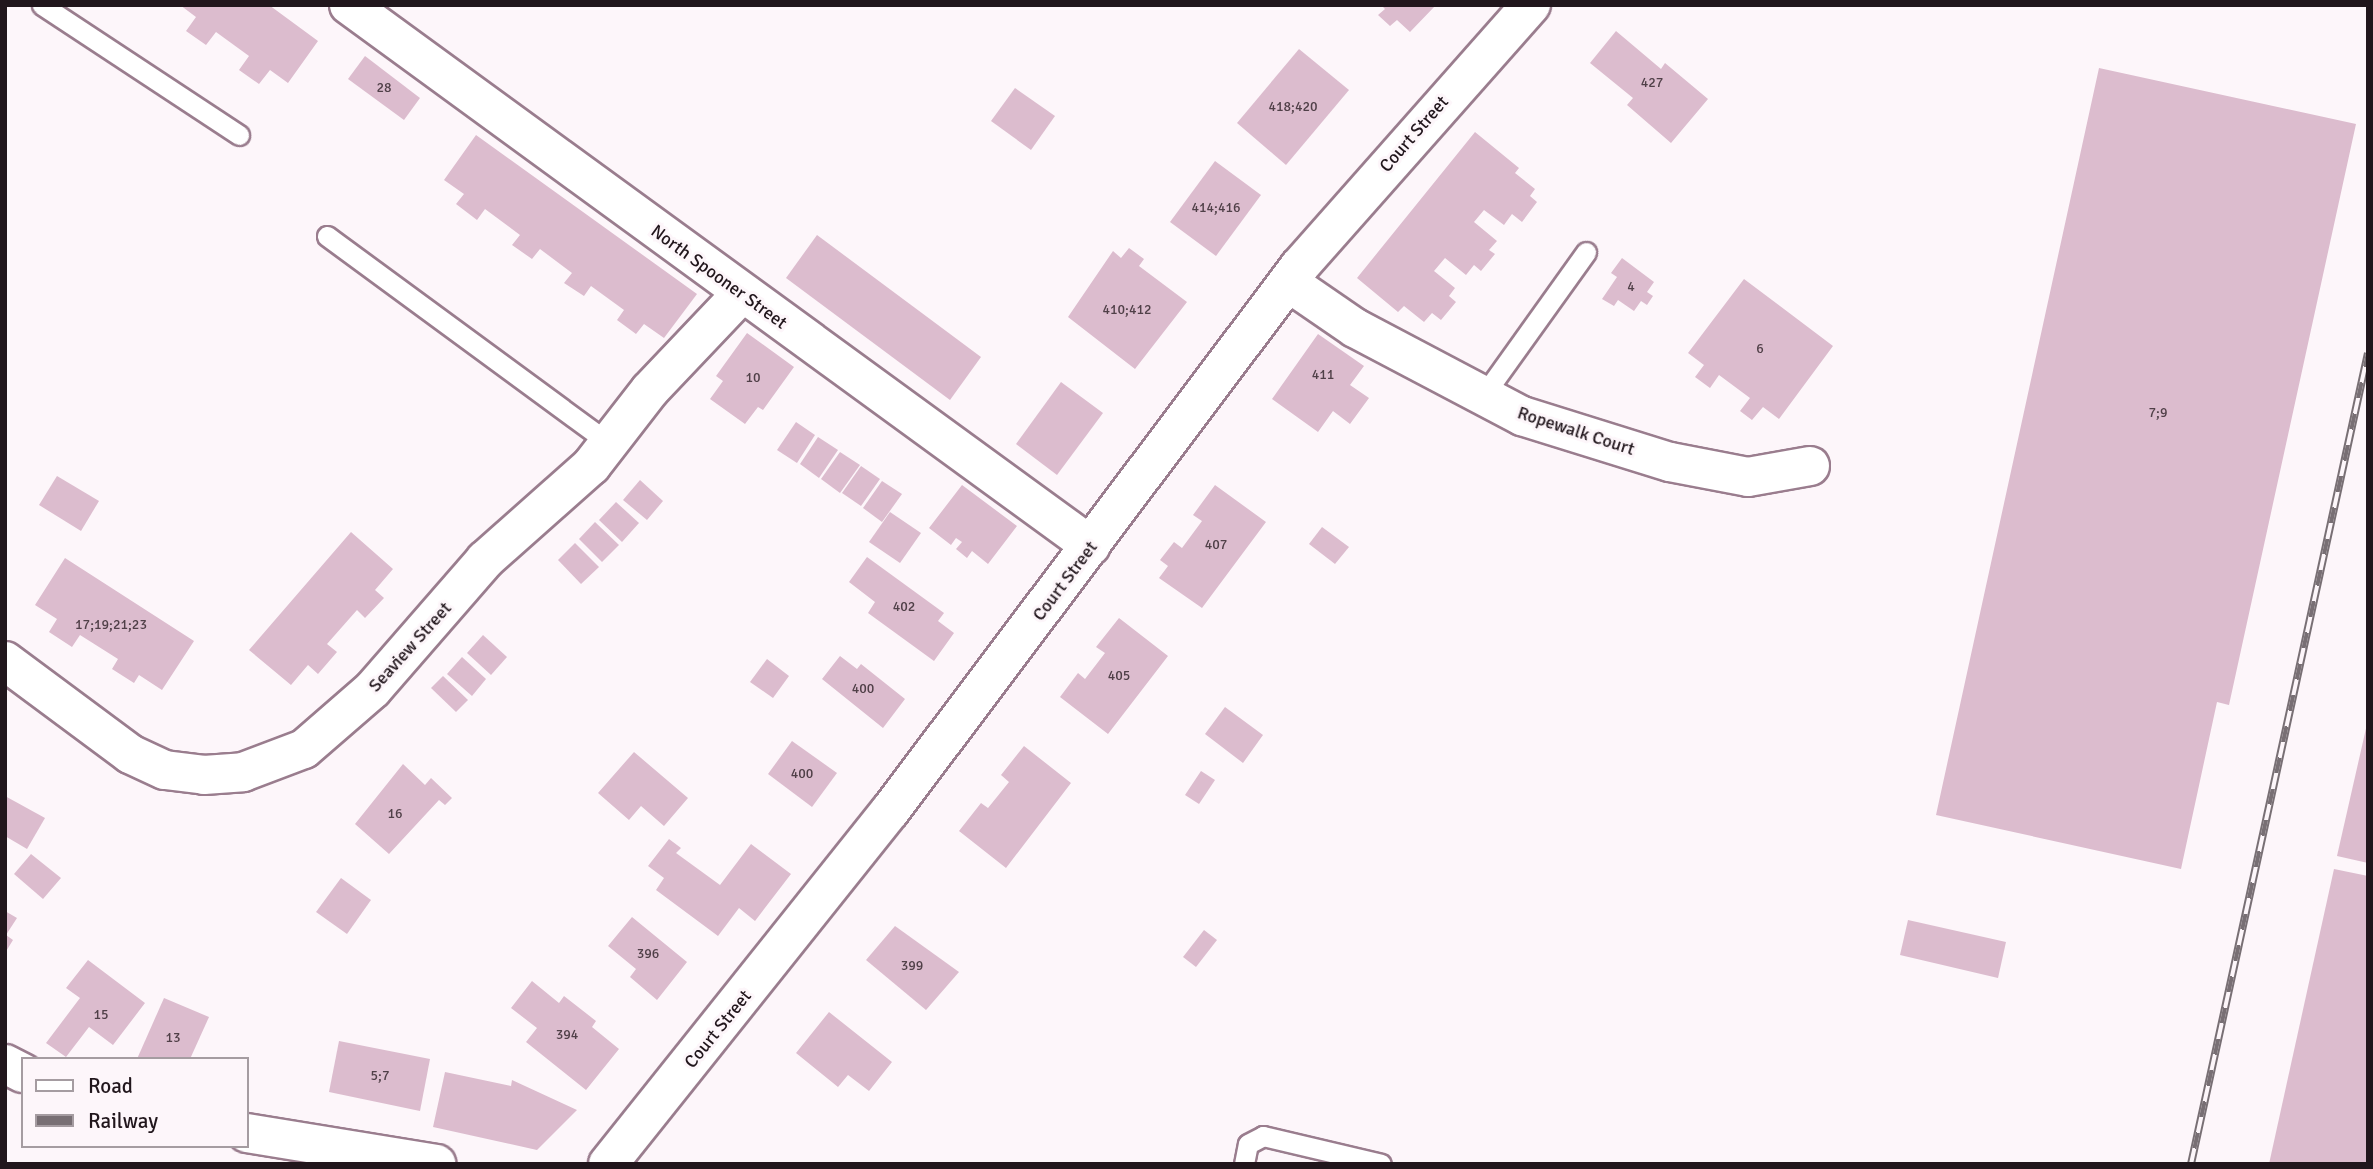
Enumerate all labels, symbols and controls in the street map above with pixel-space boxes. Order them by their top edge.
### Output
house number: 427 [1641,75,1663,91]
house number: 28 [376,80,392,96]
street label: Court Street [1375,91,1453,177]
house number: 418;420 [1268,99,1318,115]
house number: 414;416 [1191,200,1241,216]
street label: North Spooner Street [647,220,791,334]
house number: 4 [1627,279,1635,295]
house number: 410;412 [1102,302,1152,318]
house number: 6 [1756,341,1764,357]
house number: 411 [1312,367,1334,383]
house number: 10 [745,370,761,386]
street label: Ropewalk Court [1515,402,1637,460]
house number: 7;9 [2149,405,2167,421]
street label: Court Street [1028,537,1102,625]
house number: 407 [1205,537,1227,553]
street label: Seaview Street [364,598,456,696]
house number: 402 [893,599,915,615]
house number: 17;19;21;23 [75,617,147,633]
house number: 405 [1108,668,1130,684]
house number: 400 [852,681,874,697]
house number: 400 [791,766,813,782]
house number: 16 [387,806,403,822]
house number: 396 [637,946,659,962]
house number: 399 [901,958,923,974]
street label: Court Street [680,986,756,1072]
house number: 15 [93,1007,109,1023]
house number: 394 [556,1027,578,1043]
house number: 13 [165,1030,181,1046]
legend [21,1057,248,1148]
house number: 5;7 [371,1068,389,1084]
text: Road [88,1073,133,1099]
text: Railway [88,1108,158,1134]

